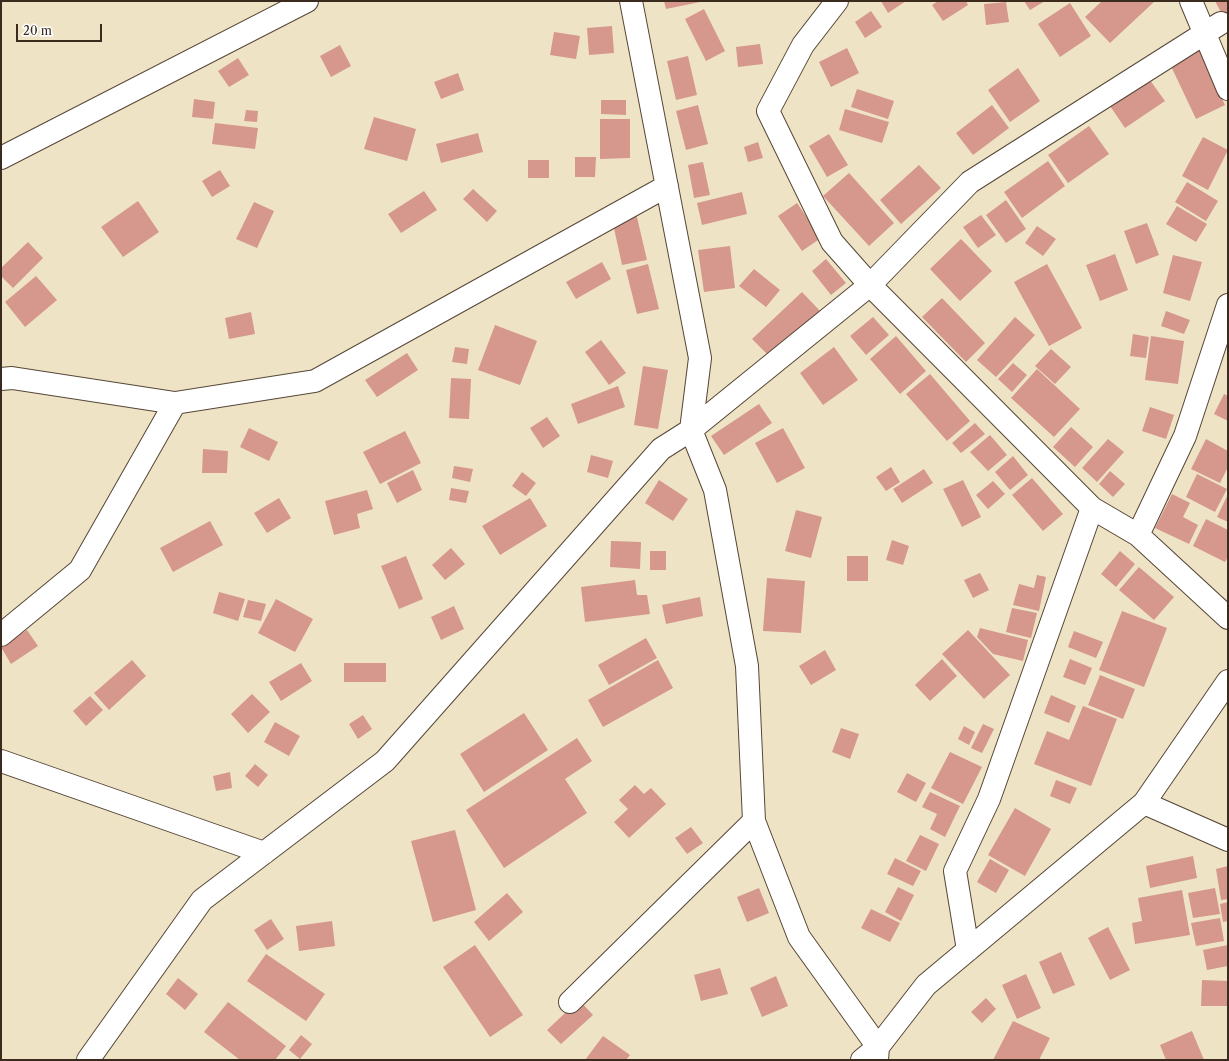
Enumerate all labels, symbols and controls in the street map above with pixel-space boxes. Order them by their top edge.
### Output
scale bar [18,16,104,42]
text: 20 m [23,23,52,38]

